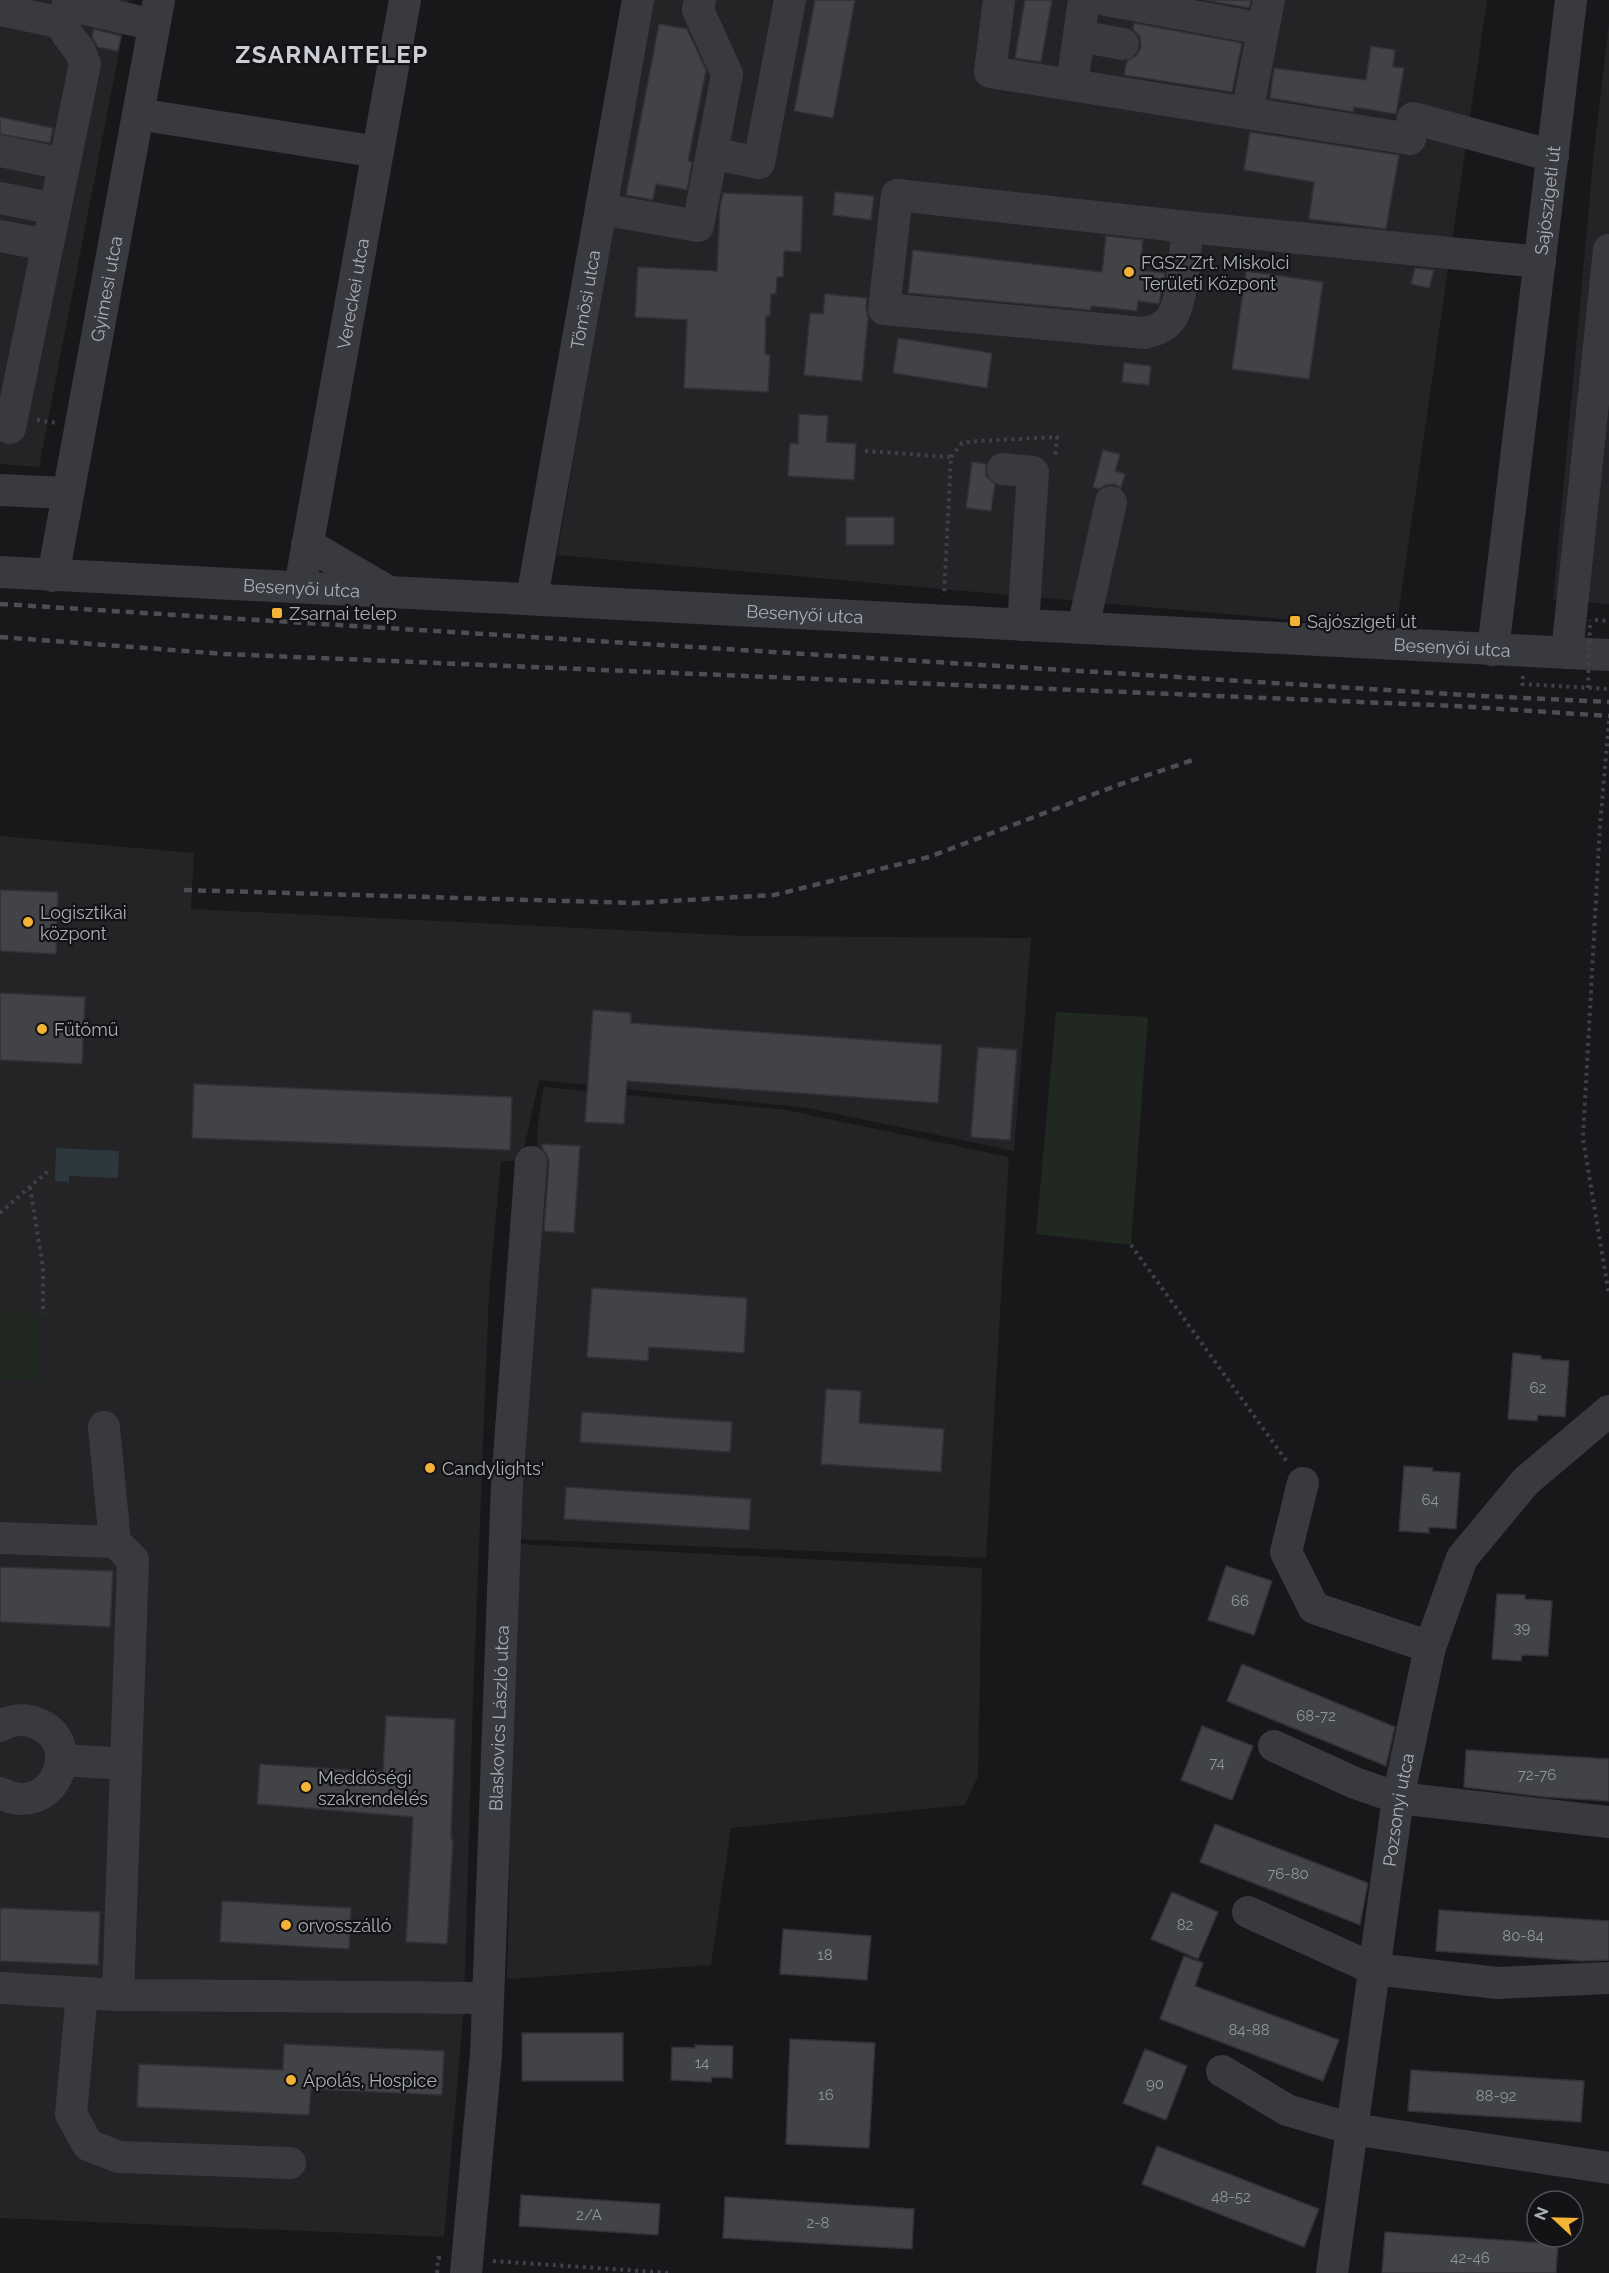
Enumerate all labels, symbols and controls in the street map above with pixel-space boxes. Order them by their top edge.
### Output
district label: ZSARNAITELEP [235,40,429,69]
street label: Sajószigeti út [1530,144,1564,256]
street label: Gyimesi utca [86,234,126,343]
street label: Vereckei utca [332,236,373,351]
street label: Tömösi utca [566,248,604,351]
place label: FGSZ Zrt. Miskolci Területi Központ [1141,252,1289,294]
marker: FGSZ Zrt. Miskolci Területi Központ [1122,265,1136,279]
street label: Besenyői utca [243,574,361,601]
street label: Besenyői utca [746,600,864,627]
place label: Zsarnai telep [289,603,397,624]
marker: Zsarnai telep [270,606,284,620]
place label: Sajószigeti út [1307,611,1417,632]
marker: Sajószigeti út [1288,614,1302,628]
street label: Besenyői utca [1393,633,1511,660]
place label: Logisztikai központ [40,902,127,944]
marker: Logisztikai központ [21,915,35,929]
place label: Fűtőmű [54,1019,119,1040]
marker: Fűtőmű [35,1022,49,1036]
house number: 62 [1530,1379,1547,1397]
place label: Candylights' [442,1458,544,1479]
marker: Candylights' [423,1461,437,1475]
house number: 64 [1421,1491,1439,1509]
house number: 66 [1231,1592,1249,1610]
house number: 39 [1514,1619,1531,1637]
street label: Blaskovics László utca [484,1625,512,1811]
house number: 68-72 [1296,1707,1336,1725]
street label: Pozsonyi utca [1378,1751,1418,1868]
house number: 74 [1209,1754,1225,1772]
house number: 72-76 [1518,1766,1556,1784]
place label: Meddőségi szakrendelés [318,1767,428,1809]
marker: Meddőségi szakrendelés [299,1780,313,1794]
house number: 76-80 [1267,1865,1309,1883]
place label: orvosszálló [298,1915,392,1936]
house number: 82 [1177,1916,1194,1934]
marker: orvosszálló [279,1918,293,1932]
house number: 80-84 [1502,1927,1544,1945]
house number: 18 [817,1946,833,1964]
house number: 84-88 [1228,2021,1270,2039]
house number: 14 [695,2054,709,2072]
place label: Ápolás, Hospice [303,2069,437,2091]
marker: Ápolás, Hospice [284,2073,298,2087]
house number: 90 [1146,2075,1164,2093]
house number: 16 [818,2086,834,2104]
house number: 88-92 [1476,2087,1517,2105]
house number: 48-52 [1211,2188,1251,2206]
north arrow [1525,2189,1585,2249]
text: N [1530,2204,1553,2223]
house number: 2/A [576,2206,602,2224]
house number: 2-8 [806,2214,830,2232]
house number: 42-46 [1450,2249,1490,2267]

